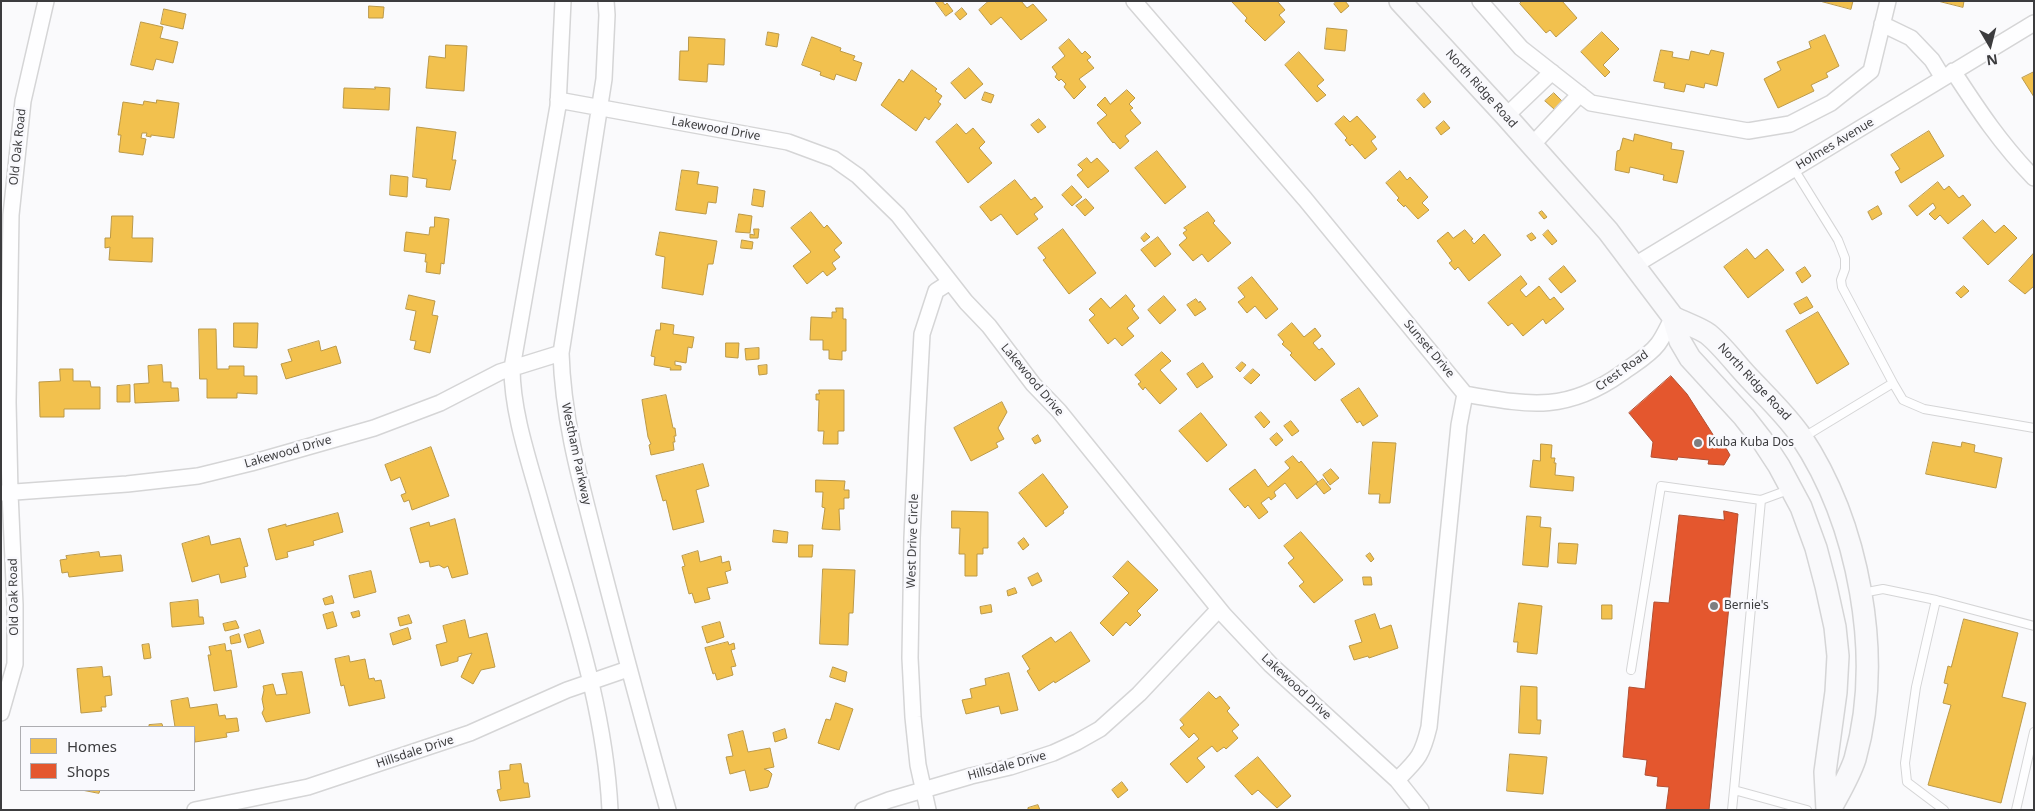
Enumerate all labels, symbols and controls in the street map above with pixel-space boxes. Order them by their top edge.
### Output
north arrow [1965,20,2015,70]
street label: North Ridge Road [1442,47,1520,131]
text: N [1985,50,1999,71]
street label: Old Oak Road [7,108,29,186]
street label: Lakewood Drive [670,114,762,144]
street label: Holmes Avenue [1793,115,1877,173]
street label: Sunset Drive [1401,317,1457,381]
street label: North Ridge Road [1715,340,1793,424]
street label: Lakewood Drive [998,341,1066,419]
street label: Crest Road [1593,348,1651,394]
street label: Westham Parkway [558,402,594,506]
street label: Lakewood Drive [243,433,333,471]
place label: Kuba Kuba Dos [1708,436,1794,450]
marker: Kuba Kuba Dos [1692,437,1704,449]
street label: West Drive Circle [904,493,922,589]
street label: Old Oak Road [6,558,22,636]
place label: Bernie's [1724,599,1769,613]
marker: Bernie's [1708,600,1720,612]
street label: Lakewood Drive [1258,651,1334,723]
legend [20,726,195,791]
street label: Hillsdale Drive [374,733,456,771]
text: Homes [67,736,117,756]
street label: Hillsdale Drive [966,749,1048,783]
text: Shops [67,761,110,781]

